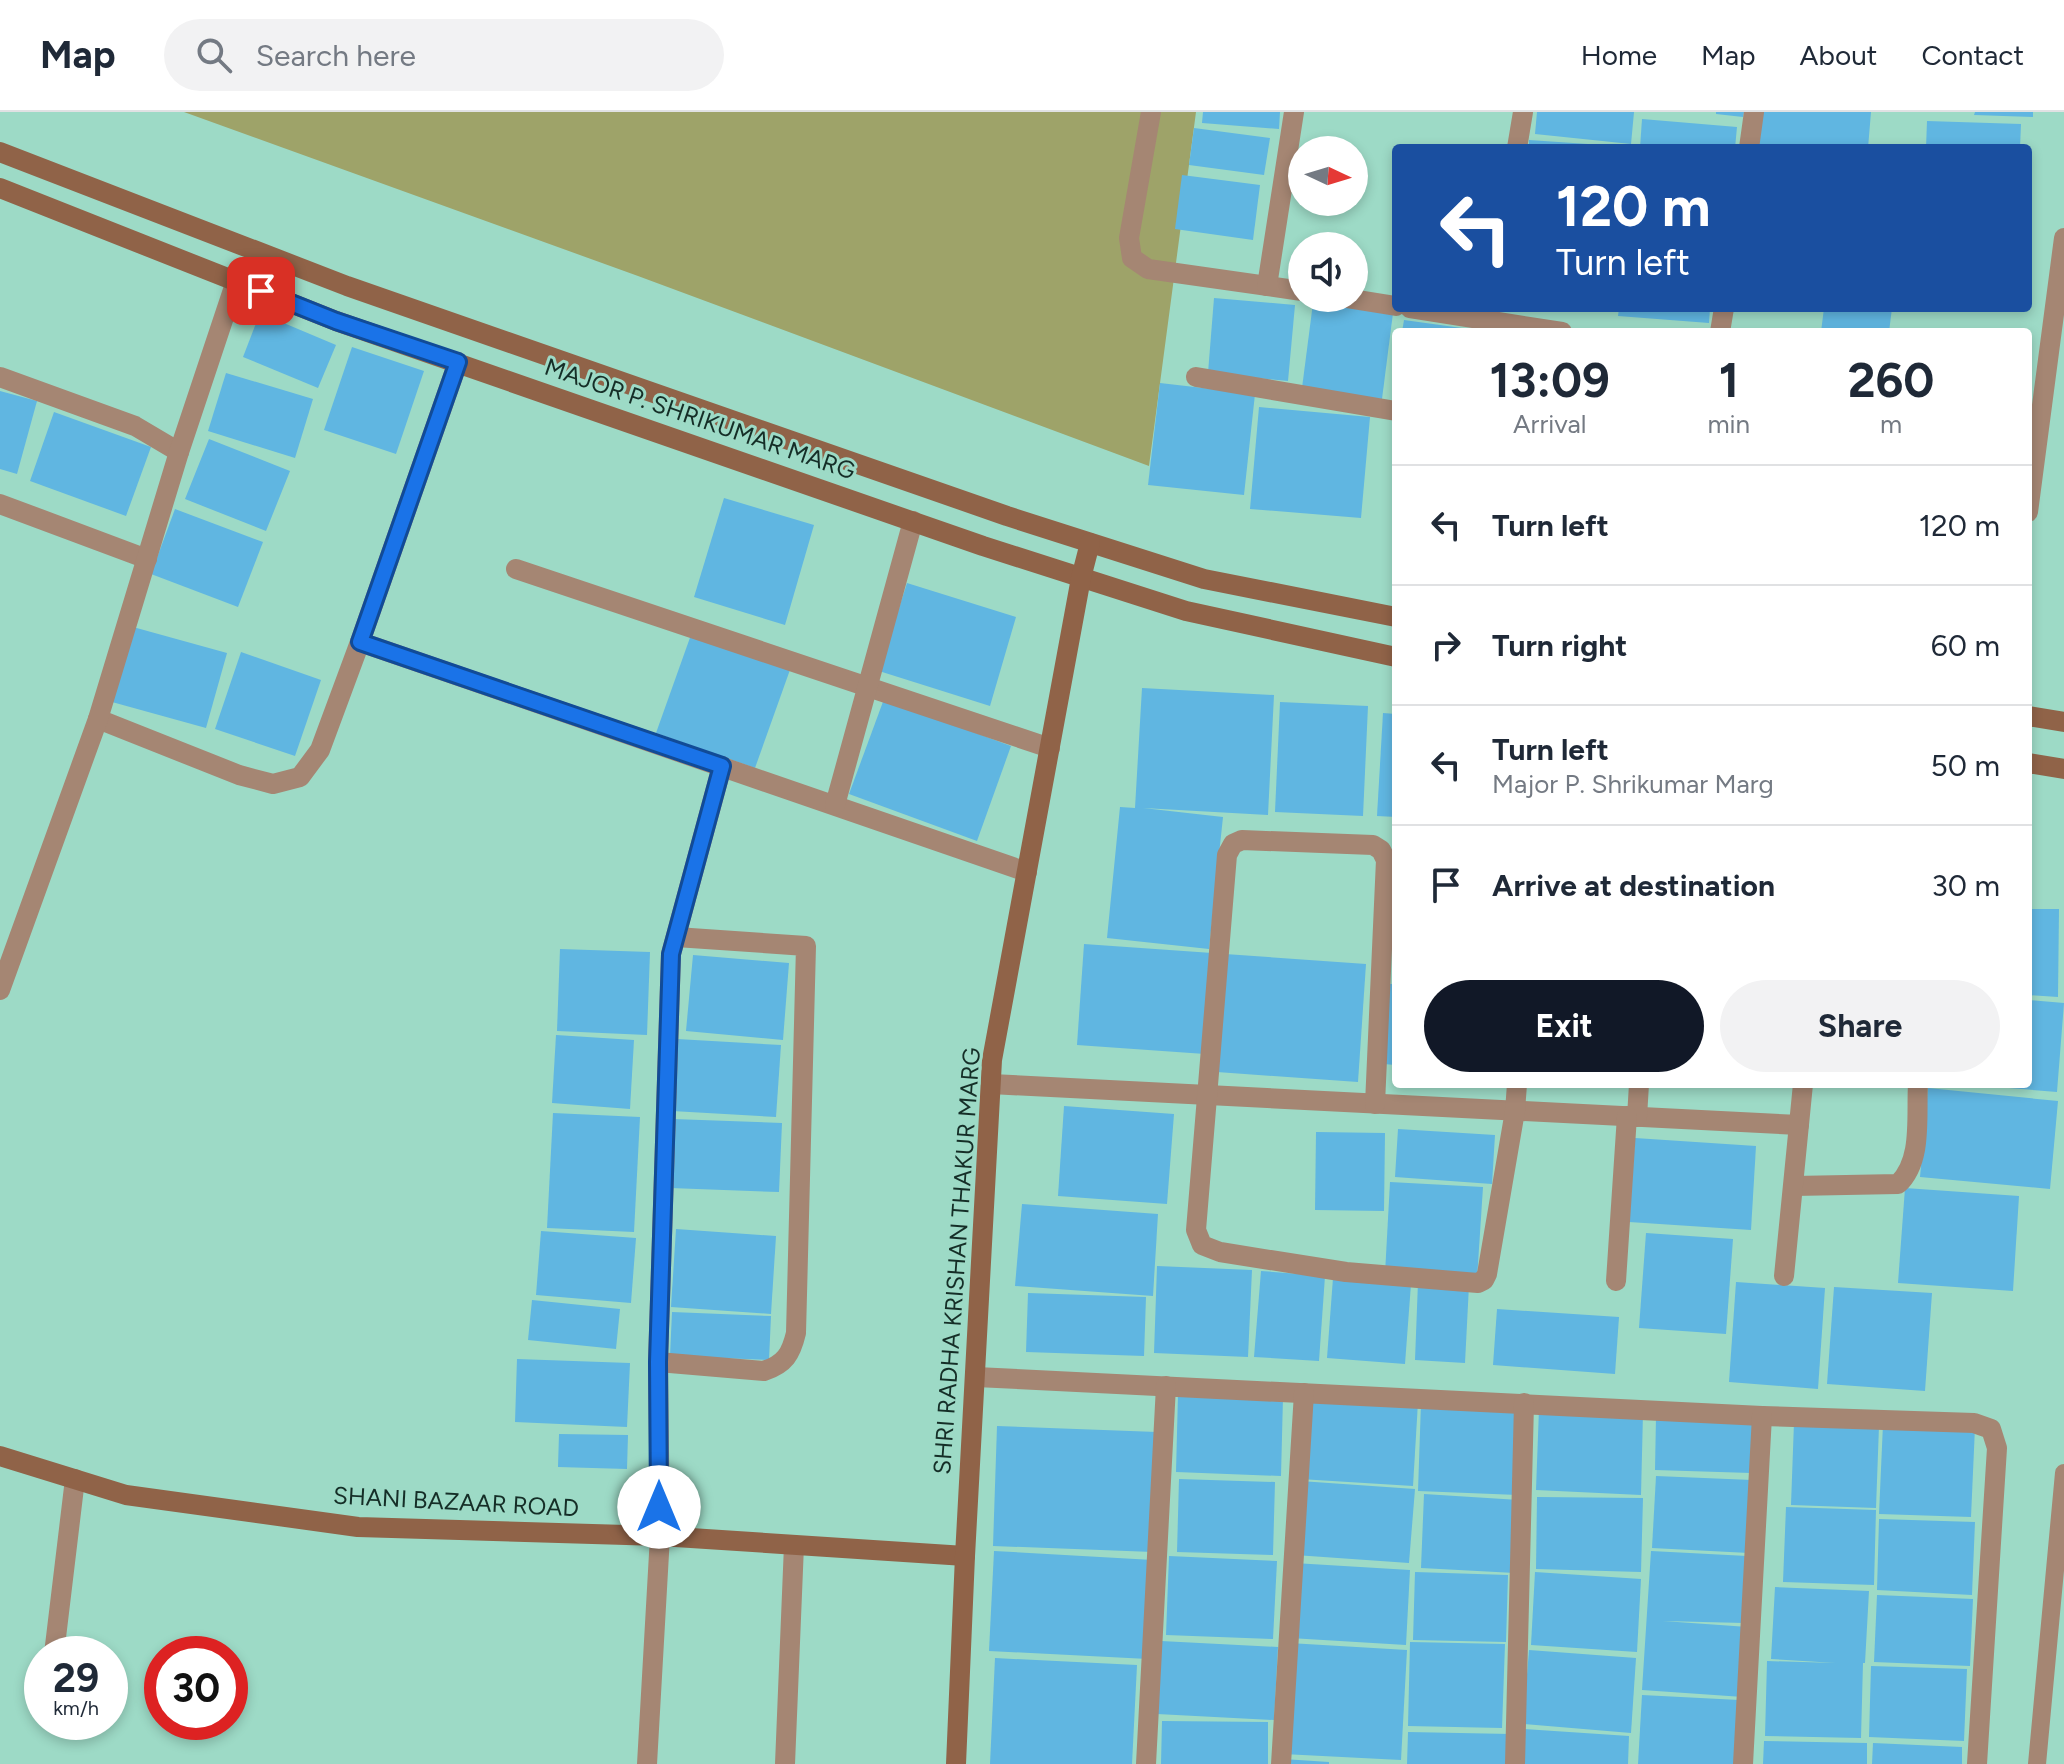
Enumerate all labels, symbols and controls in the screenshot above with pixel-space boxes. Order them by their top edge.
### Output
search box [164,19,724,91]
text: Map [40,32,116,78]
icon: search [192,33,236,77]
text: Search here [256,37,416,74]
text: Home [1581,38,1657,72]
text: Map [1701,38,1756,72]
text: About [1800,38,1877,72]
text: Contact [1921,38,2024,72]
north arrow [1288,136,1368,216]
map controls [1288,136,1368,312]
text: 120 m [1556,173,1711,240]
icon: left [1424,176,1528,280]
button: sound [1288,232,1368,312]
text: Turn left [1556,241,1690,284]
pin [227,257,295,325]
icon: arrive [239,269,283,313]
text: 13:09 [1490,351,1610,409]
text: 1 [1719,351,1739,409]
text: 260 [1848,351,1934,409]
street label: MAJOR P. SHRIKUMAR MARG [541,352,859,485]
text: Arrival [1513,408,1586,440]
text: min [1707,408,1750,440]
text: m [1880,408,1902,440]
icon: left [1424,503,1468,547]
text: Turn left [1492,507,1609,544]
text: 120 m [1919,507,2000,544]
icon: right [1424,623,1468,667]
text: Turn right [1492,627,1627,664]
text: 60 m [1931,627,2000,664]
text: Turn left [1492,731,1609,768]
icon: left [1424,743,1468,787]
text: 50 m [1931,747,2000,784]
text: Major P. Shrikumar Marg [1492,768,1774,800]
icon: arrive [1424,863,1468,907]
text: Arrive at destination [1492,867,1775,904]
text: 30 m [1932,867,2000,904]
button: Exit [1424,980,1704,1072]
button: Share [1720,980,2000,1072]
street label: SHRI RADHA KRISHAN THAKUR MARG [927,1047,986,1475]
position arrow [617,1465,701,1549]
street label: SHANI BAZAAR ROAD [332,1481,580,1522]
speed limit sign: 30 [144,1636,248,1740]
text: 29 [53,1654,99,1702]
text: km/h [53,1696,99,1720]

